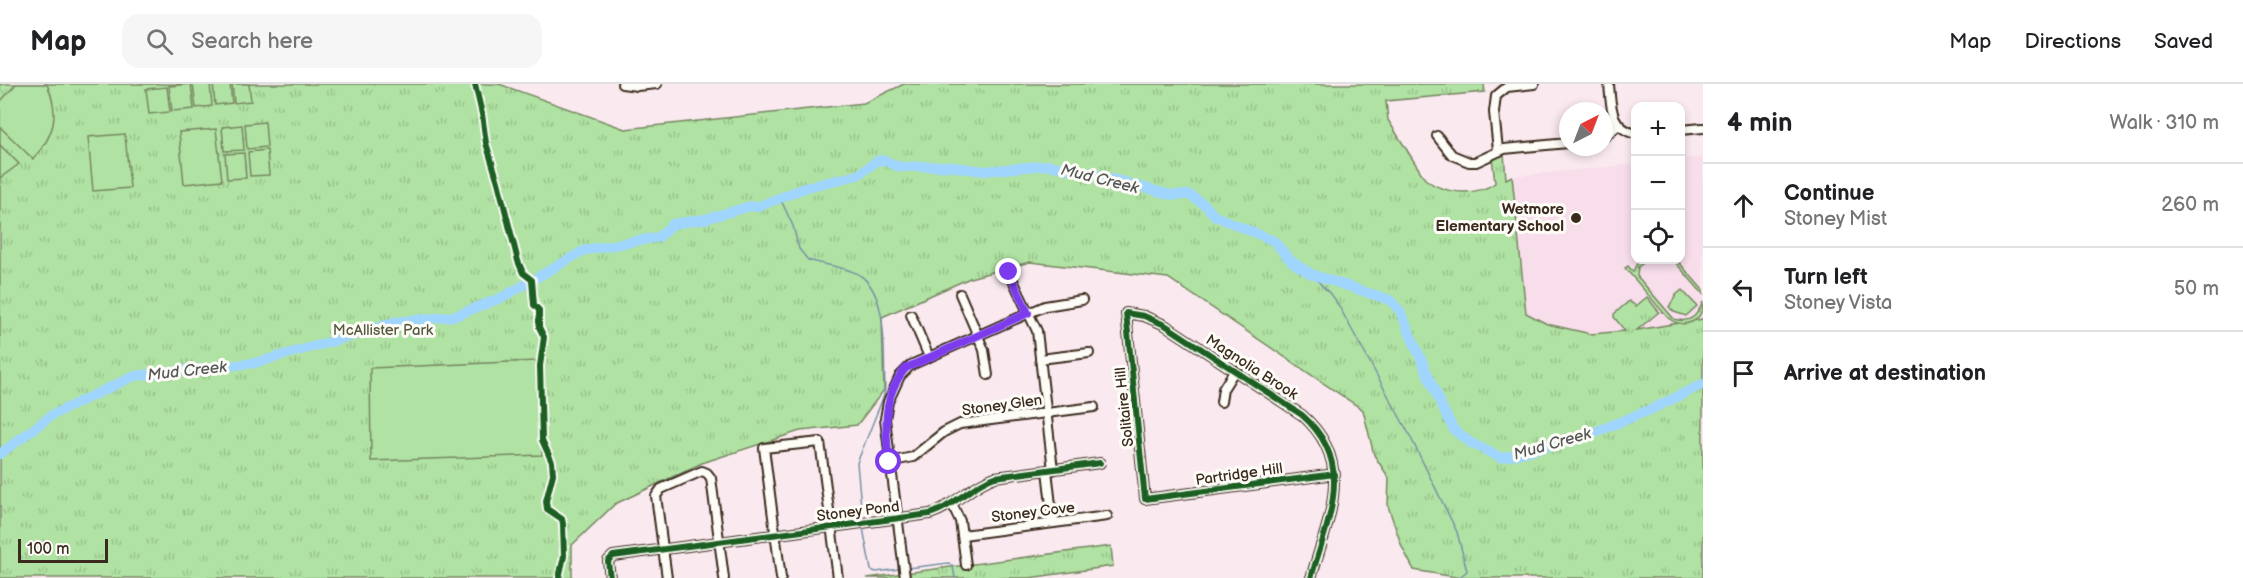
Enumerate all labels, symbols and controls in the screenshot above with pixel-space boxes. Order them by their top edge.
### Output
search box [122,14,542,68]
text: Map [30,25,86,58]
icon: search [143,25,176,58]
text: Search here [191,28,313,55]
text: Map [1949,29,1992,54]
text: Directions [2025,29,2121,54]
text: Saved [2154,29,2213,54]
north arrow [1559,102,1613,156]
map controls [1631,102,1685,264]
button: + [1631,102,1685,156]
text: 4 min [1727,108,1792,139]
text: Walk · 310 m [2110,111,2219,135]
button: − [1631,156,1685,210]
water label: Mud Creek [1059,161,1142,199]
text: Continue [1784,180,1874,207]
icon: ahead [1727,189,1760,222]
text: 260 m [2161,193,2219,217]
place label: Wetmore Elementary School [1436,200,1564,236]
text: Stoney Mist [1784,207,1887,231]
button: locate [1631,210,1685,264]
marker: Wetmore Elementary School [1569,211,1583,225]
route end [995,258,1021,284]
text: Turn left [1784,264,1868,291]
icon: left [1727,273,1760,306]
text: 50 m [2174,277,2219,301]
text: Stoney Vista [1784,291,1892,315]
park label: McAllister Park [333,321,434,340]
street label: Magnolia Brook [1202,331,1302,405]
icon: arrive [1727,357,1760,390]
water label: Mud Creek [147,358,229,385]
text: Arrive at destination [1784,360,1986,387]
street label: Solitaire Hill [1111,366,1138,448]
street label: Stoney Glen [961,390,1043,421]
water label: Mud Creek [1511,424,1594,465]
route start [875,448,901,474]
street label: Partridge Hill [1194,459,1284,490]
street label: Stoney Pond [816,497,901,526]
street label: Stoney Cove [990,498,1076,527]
scale bar [18,536,108,564]
text: 100 m [27,540,70,559]

